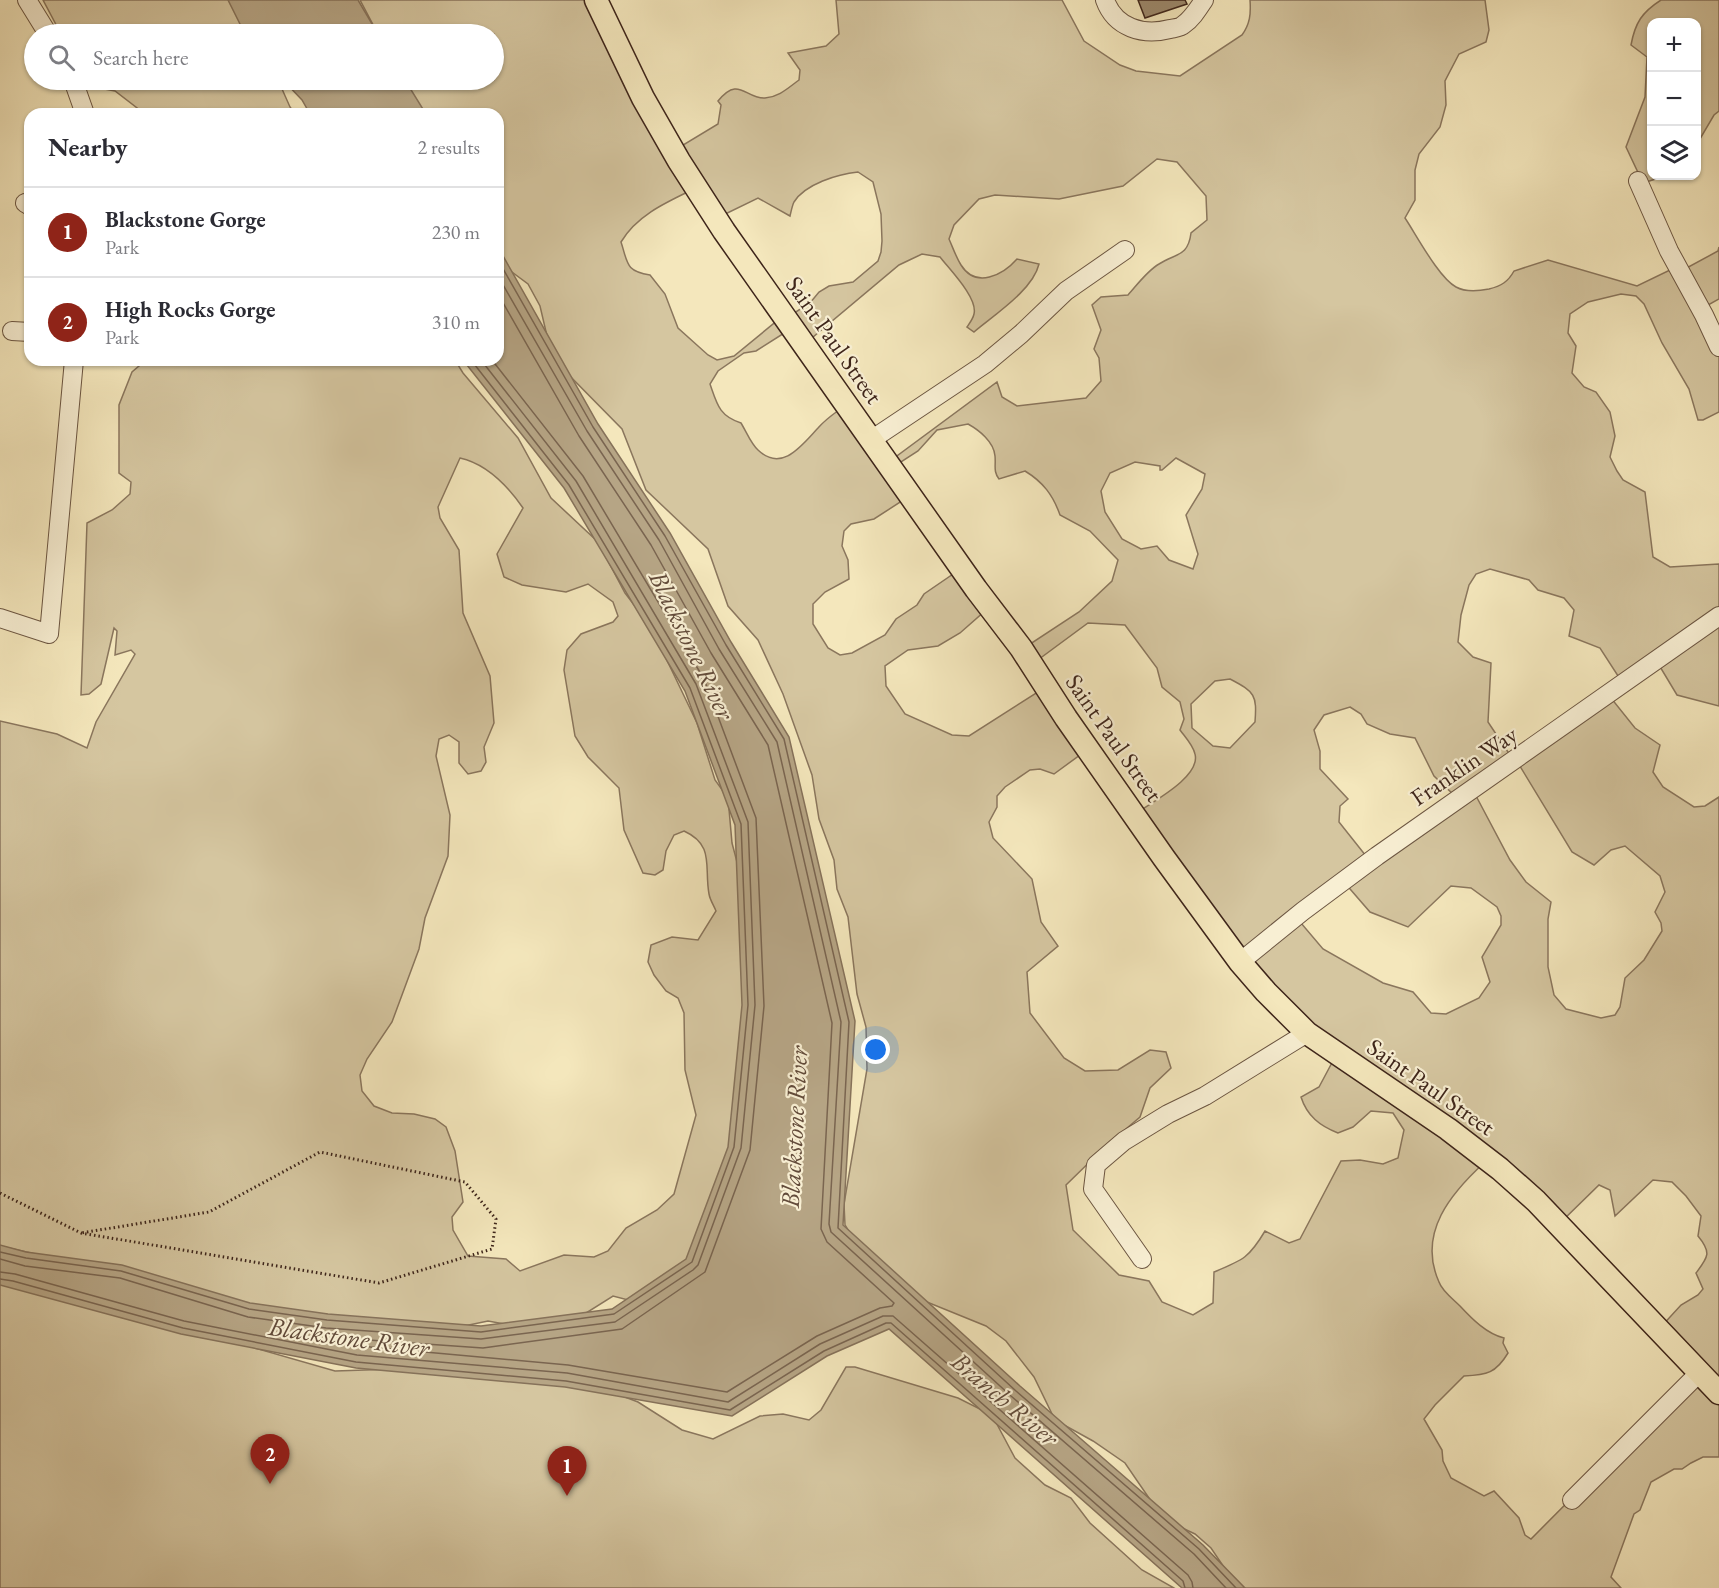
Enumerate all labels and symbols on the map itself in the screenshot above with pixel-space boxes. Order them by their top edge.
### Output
street label: Saint Paul Street [779,270,890,410]
water label: Blackstone River [641,564,743,726]
street label: Saint Paul Street [1059,668,1170,808]
street label: Franklin Way [1404,718,1524,813]
street label: Saint Paul Street [1361,1031,1502,1142]
your location [861,1035,890,1064]
water label: Blackstone River [773,1044,815,1210]
water label: Blackstone River [266,1309,433,1365]
water label: Branch River [944,1344,1067,1455]
pin: 2 [250,1434,290,1484]
pin: 1 [548,1446,586,1496]

